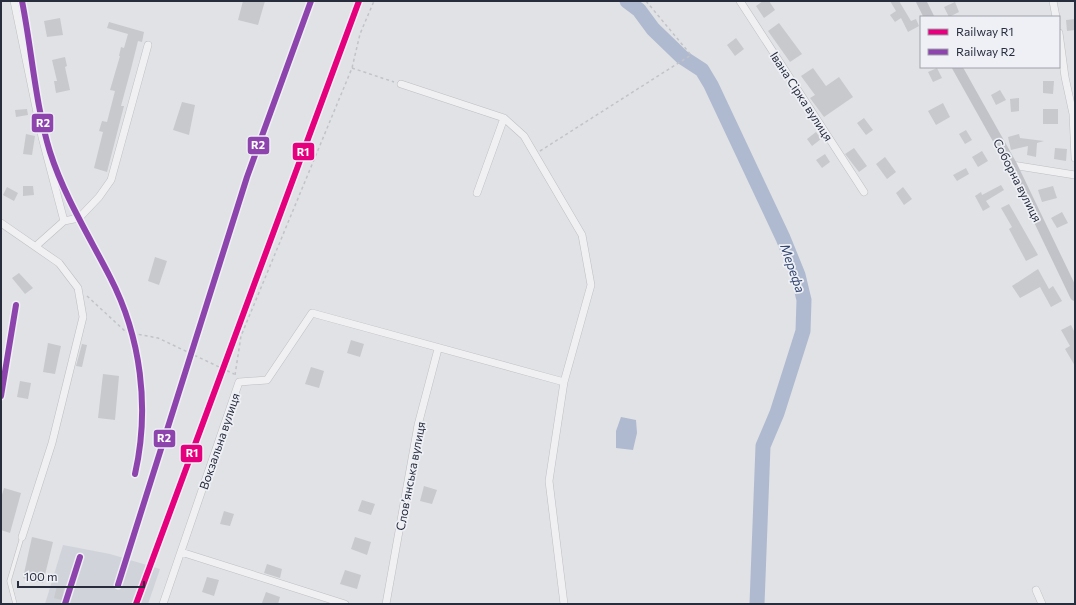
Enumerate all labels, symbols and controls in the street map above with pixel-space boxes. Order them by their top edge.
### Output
legend [920,16,1060,68]
text: Railway R1 [956,24,1014,38]
text: Railway R2 [956,44,1016,58]
street label: Івана Сірка вулиця [768,49,836,143]
line badge: R2 [31,113,54,133]
text: R2 [36,116,50,129]
line badge: R2 [247,136,270,155]
street label: Соборна вулиця [991,136,1045,224]
text: R2 [251,138,265,151]
line badge: R1 [292,142,315,161]
text: R1 [297,145,309,158]
water label: Мерефа [777,241,809,295]
street label: Вокзальна вулиця [196,391,242,491]
street label: Слов’янська вулиця [393,420,427,532]
line badge: R2 [153,429,176,448]
text: R2 [157,431,171,444]
line badge: R1 [180,444,203,463]
text: R1 [186,446,198,459]
scale bar [18,563,144,589]
text: 100 m [24,569,58,583]

